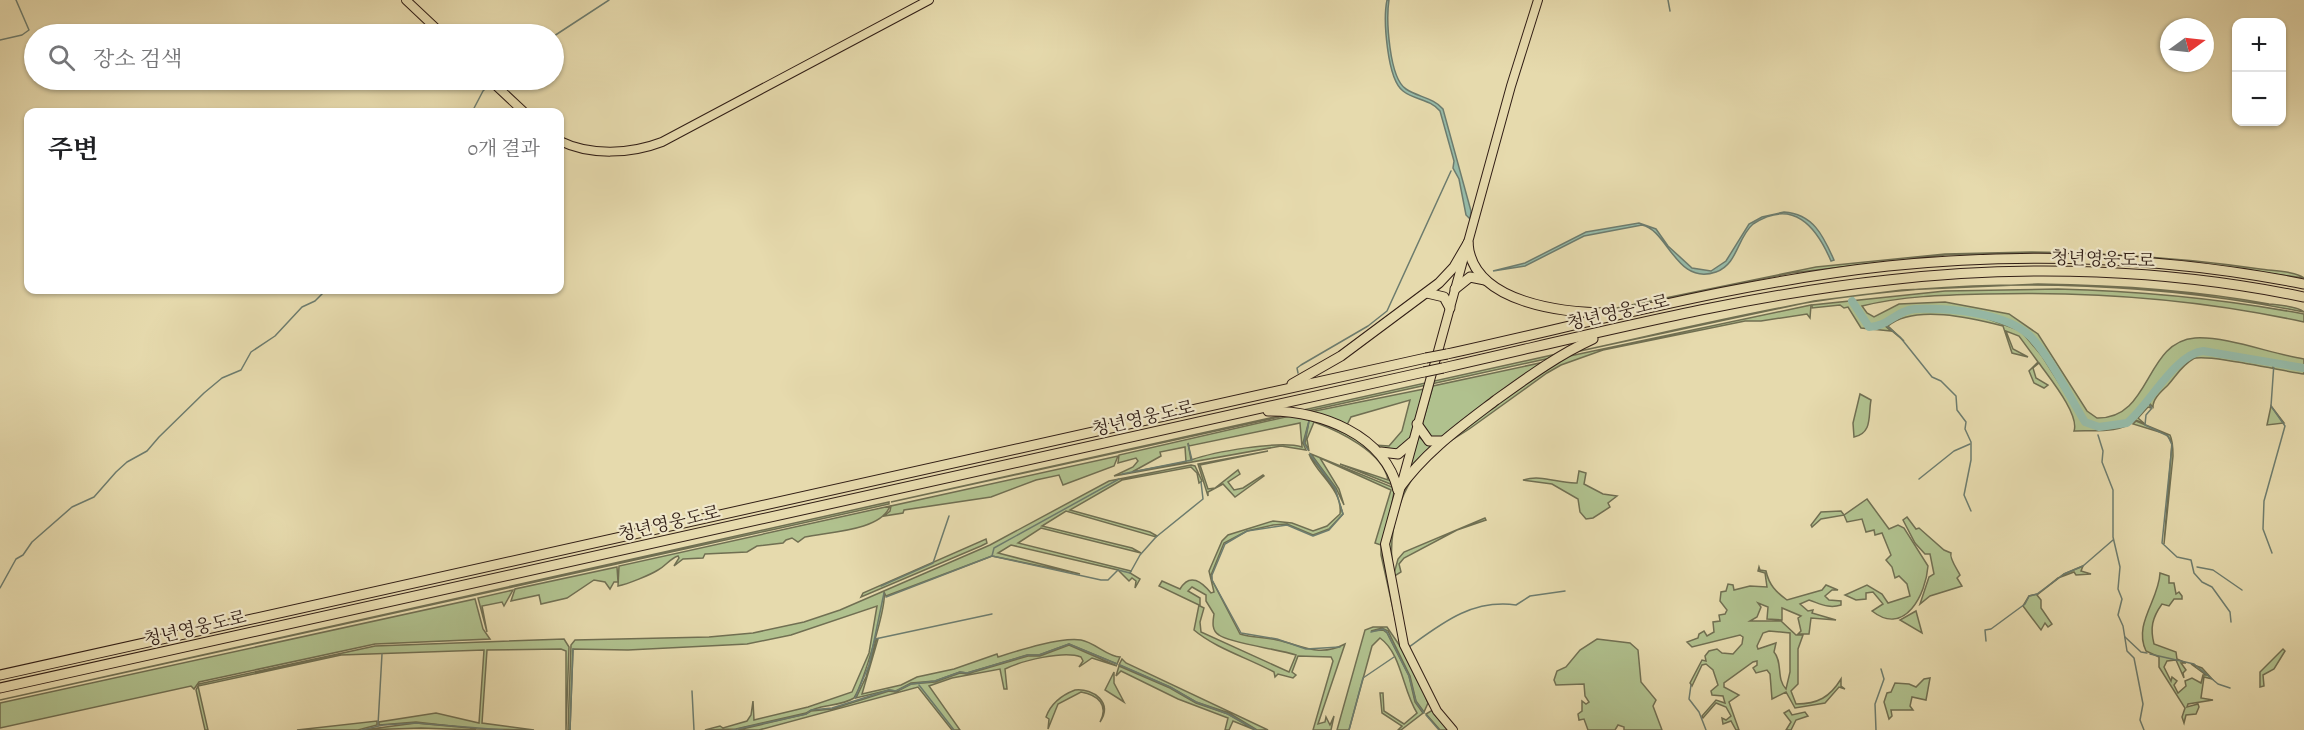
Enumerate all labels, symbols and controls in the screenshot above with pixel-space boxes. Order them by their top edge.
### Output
north arrow [2160,18,2214,72]
map controls [2232,18,2286,126]
button: + [2232,18,2286,72]
search box [24,24,564,90]
icon: search [45,41,78,74]
text: 장소 검색 [93,44,182,74]
button: − [2232,72,2286,126]
text: 주변 [48,132,98,167]
text: 0개 결과 [467,135,540,162]
street label: 청년영웅도로 [2050,245,2156,273]
street label: 청년영웅도로 [1564,289,1672,335]
street label: 청년영웅도로 [1089,395,1197,441]
street label: 청년영웅도로 [615,500,723,546]
street label: 청년영웅도로 [141,605,249,651]

